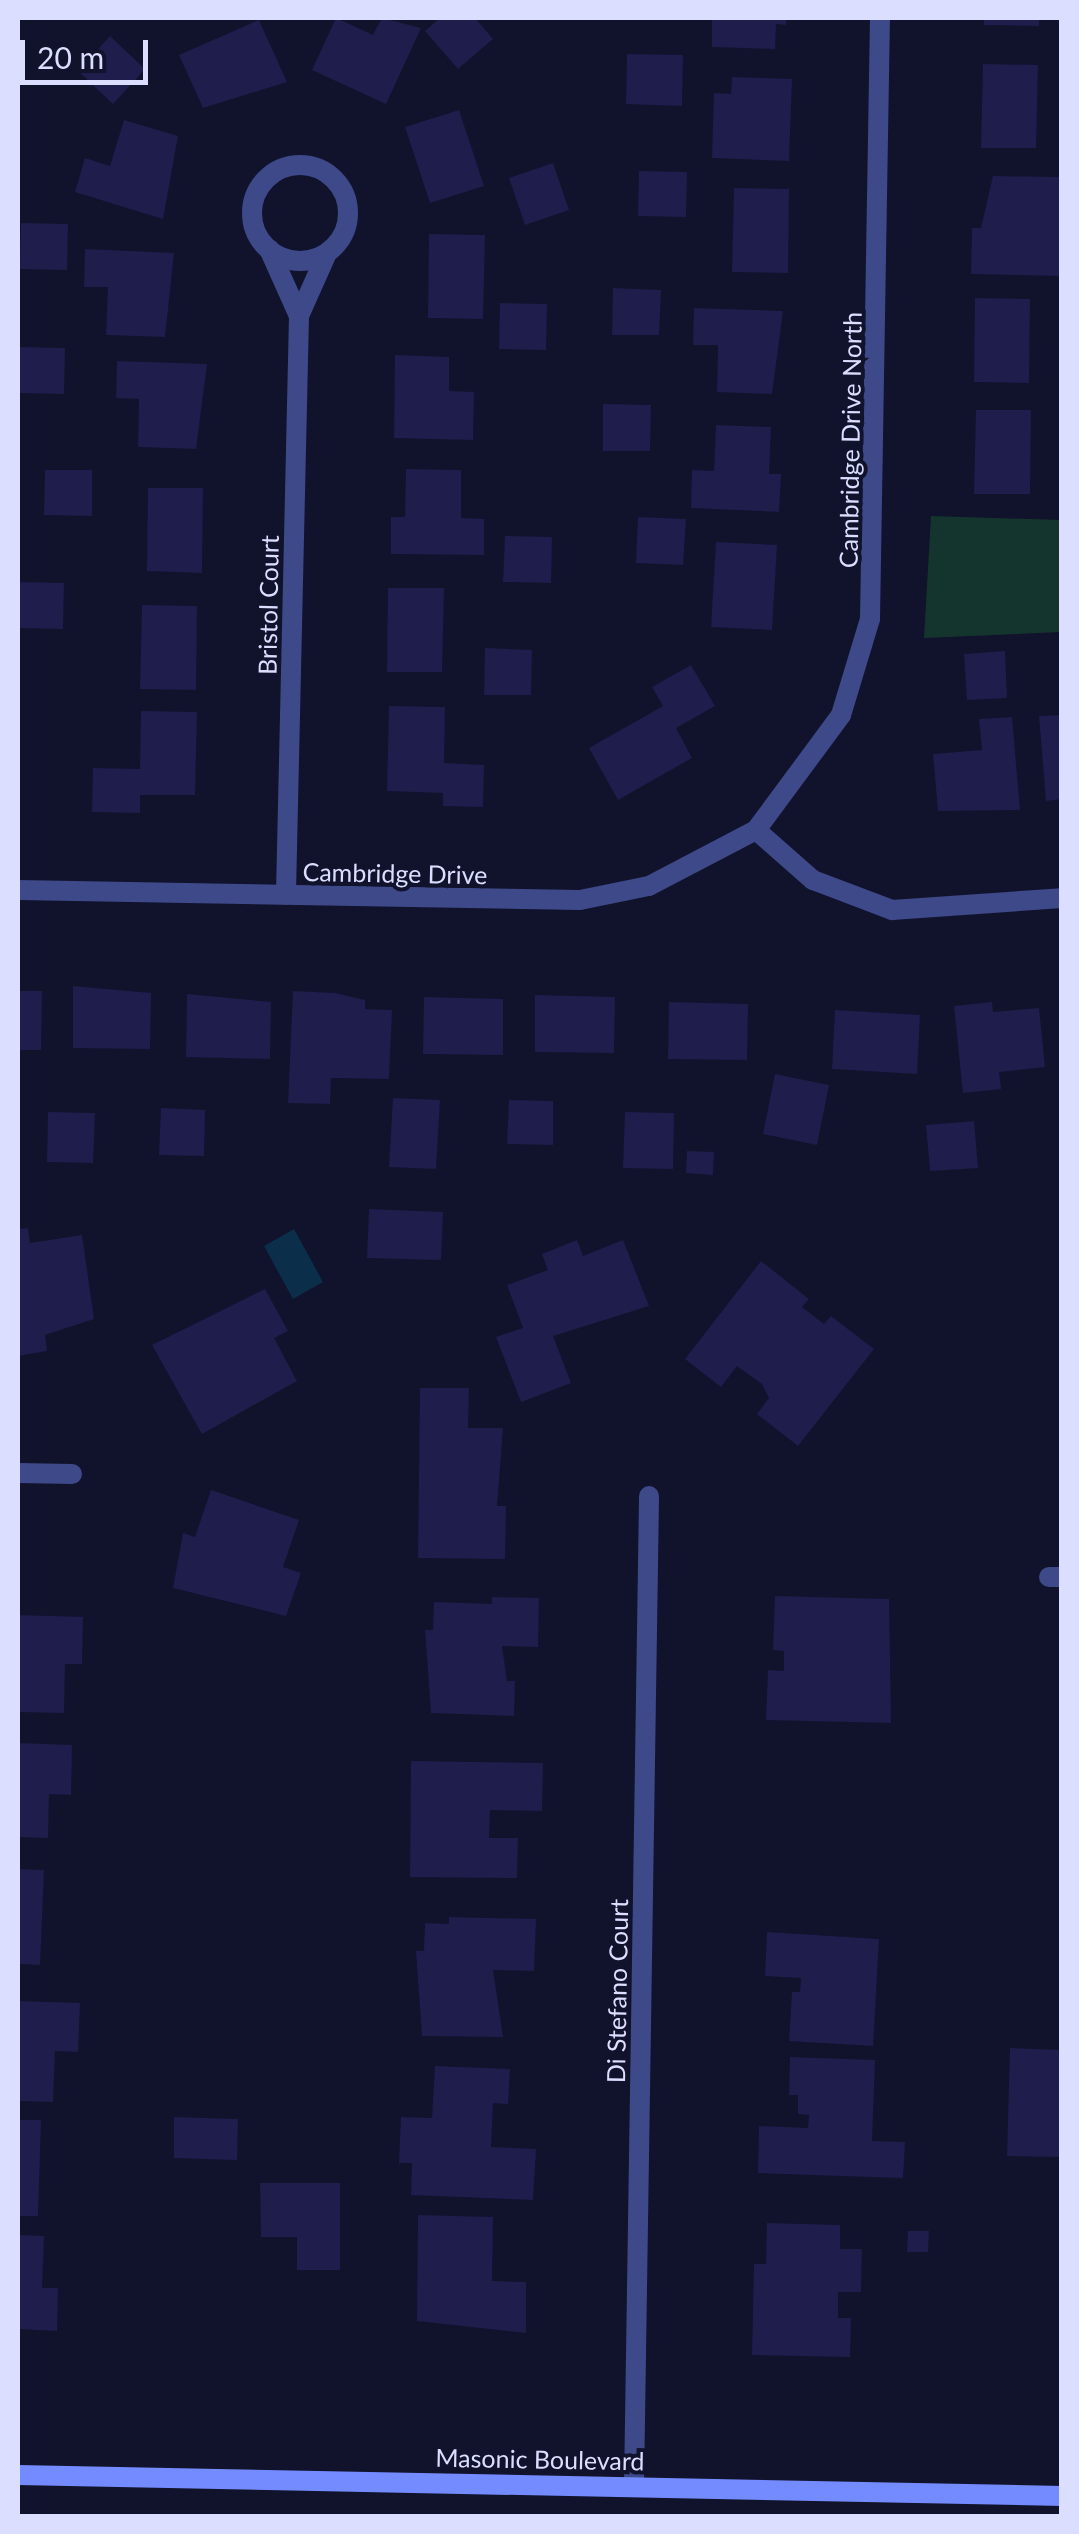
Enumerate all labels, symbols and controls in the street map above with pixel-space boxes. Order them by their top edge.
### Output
scale bar [25,20,152,82]
text: 20 m [37,39,104,75]
street label: Cambridge Drive North [833,312,867,568]
street label: Bristol Court [252,535,284,675]
street label: Cambridge Drive [302,856,488,890]
street label: Di Stefano Court [600,1899,634,2083]
street label: Masonic Boulevard [435,2442,645,2476]

